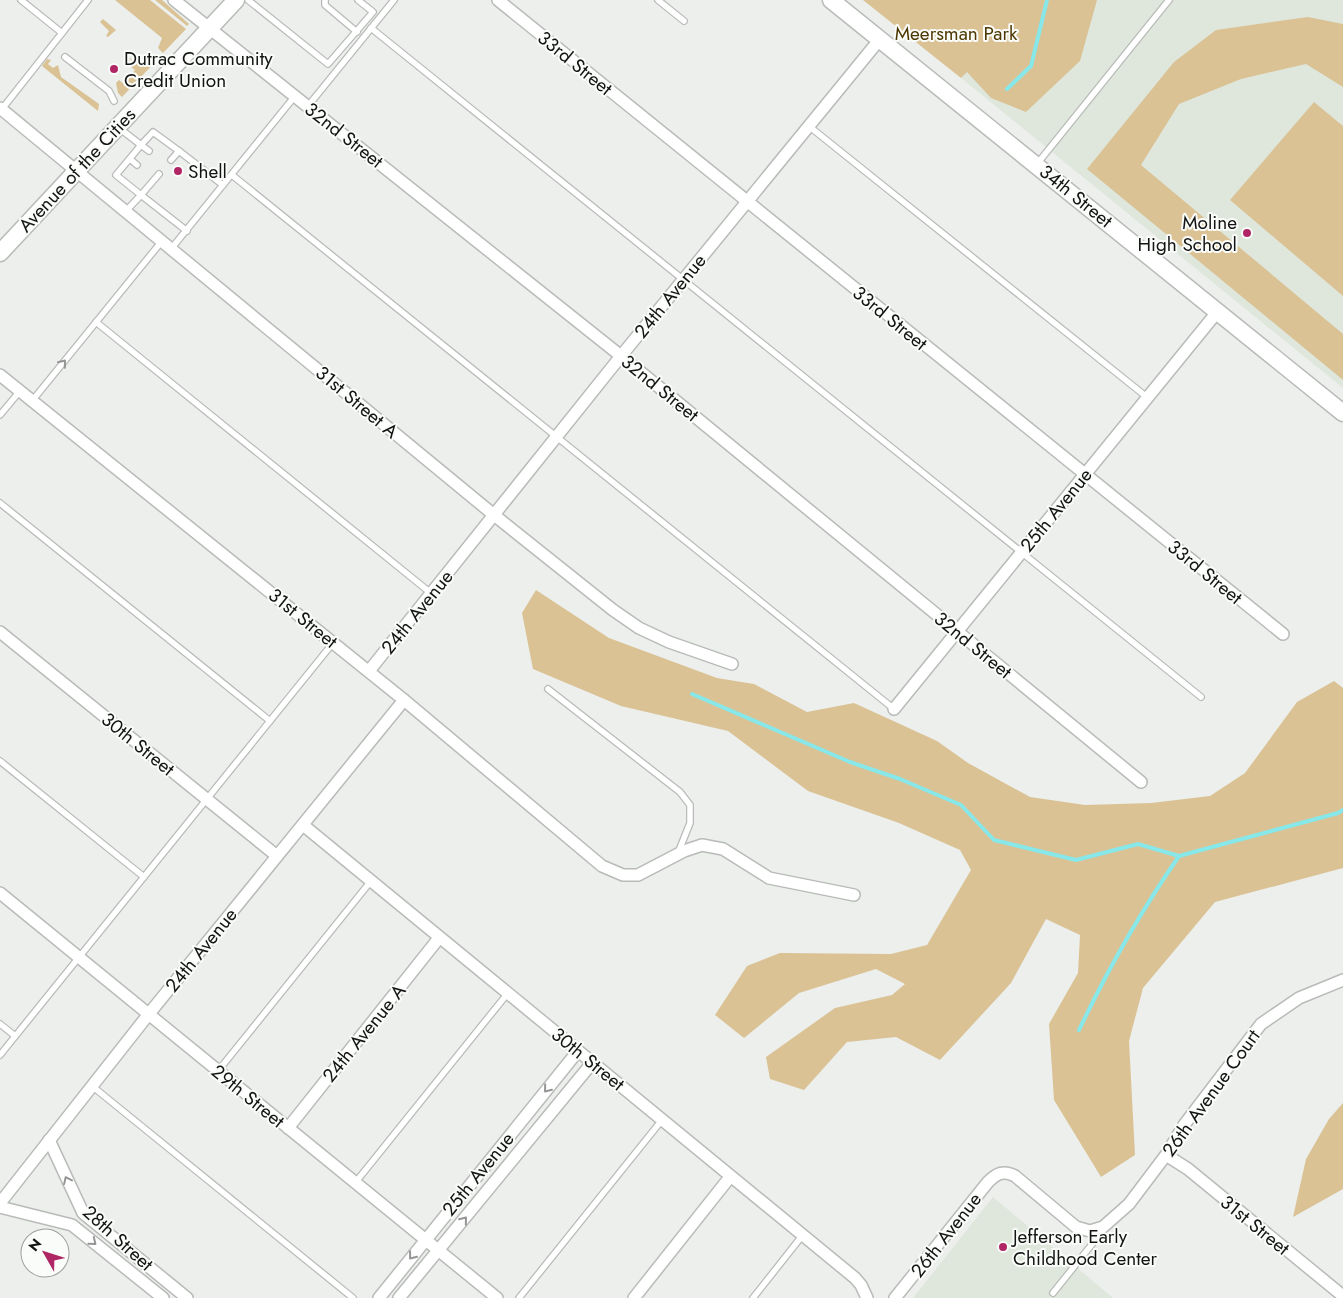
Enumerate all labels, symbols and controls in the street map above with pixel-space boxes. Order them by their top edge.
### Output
park label: Meersman Park [895,20,1018,47]
street label: 33rd Street [532,24,618,102]
place label: Dutrac Community Credit Union [124,45,273,94]
marker: Dutrac Community Credit Union [108,63,120,75]
street label: 32nd Street [299,96,389,175]
street label: Avenue of the Cities [12,102,142,238]
place label: Shell [188,158,227,185]
street label: 34th Street [1034,158,1119,234]
marker: Shell [172,165,184,177]
place label: Moline High School [1137,209,1237,258]
marker: Moline High School [1241,227,1253,239]
street label: 24th Avenue [628,248,713,344]
street label: 33rd Street [847,279,933,357]
street label: 32nd Street [615,348,705,428]
street label: 31st Street A [310,359,404,445]
one-way arrow [57,360,65,369]
street label: 25th Avenue [1014,462,1098,558]
street label: 33rd Street [1162,533,1248,611]
street label: 24th Avenue [375,564,460,660]
street label: 31st Street [263,582,344,655]
street label: 32nd Street [928,605,1018,685]
street label: 30th Street [96,706,181,782]
street label: 24th Avenue [159,902,244,998]
street label: 24th Avenue A [316,978,412,1088]
street label: 30th Street [546,1021,631,1097]
street label: 26th Avenue Court [1156,1024,1267,1162]
street label: 29th Street [206,1058,291,1134]
one-way arrow [544,1083,552,1092]
street label: 25th Avenue [436,1126,520,1222]
one-way arrow [63,1176,74,1185]
street label: 26th Avenue [904,1187,988,1283]
street label: 31st Street [1215,1189,1296,1262]
street label: 28th Street [77,1199,160,1277]
one-way arrow [458,1217,466,1226]
place label: Jefferson Early Childhood Center [1010,1223,1158,1272]
north arrow [20,1228,70,1278]
text: N [24,1234,46,1255]
one-way arrow [87,1237,96,1245]
marker: Jefferson Early Childhood Center [997,1241,1009,1253]
one-way arrow [409,1250,417,1259]

